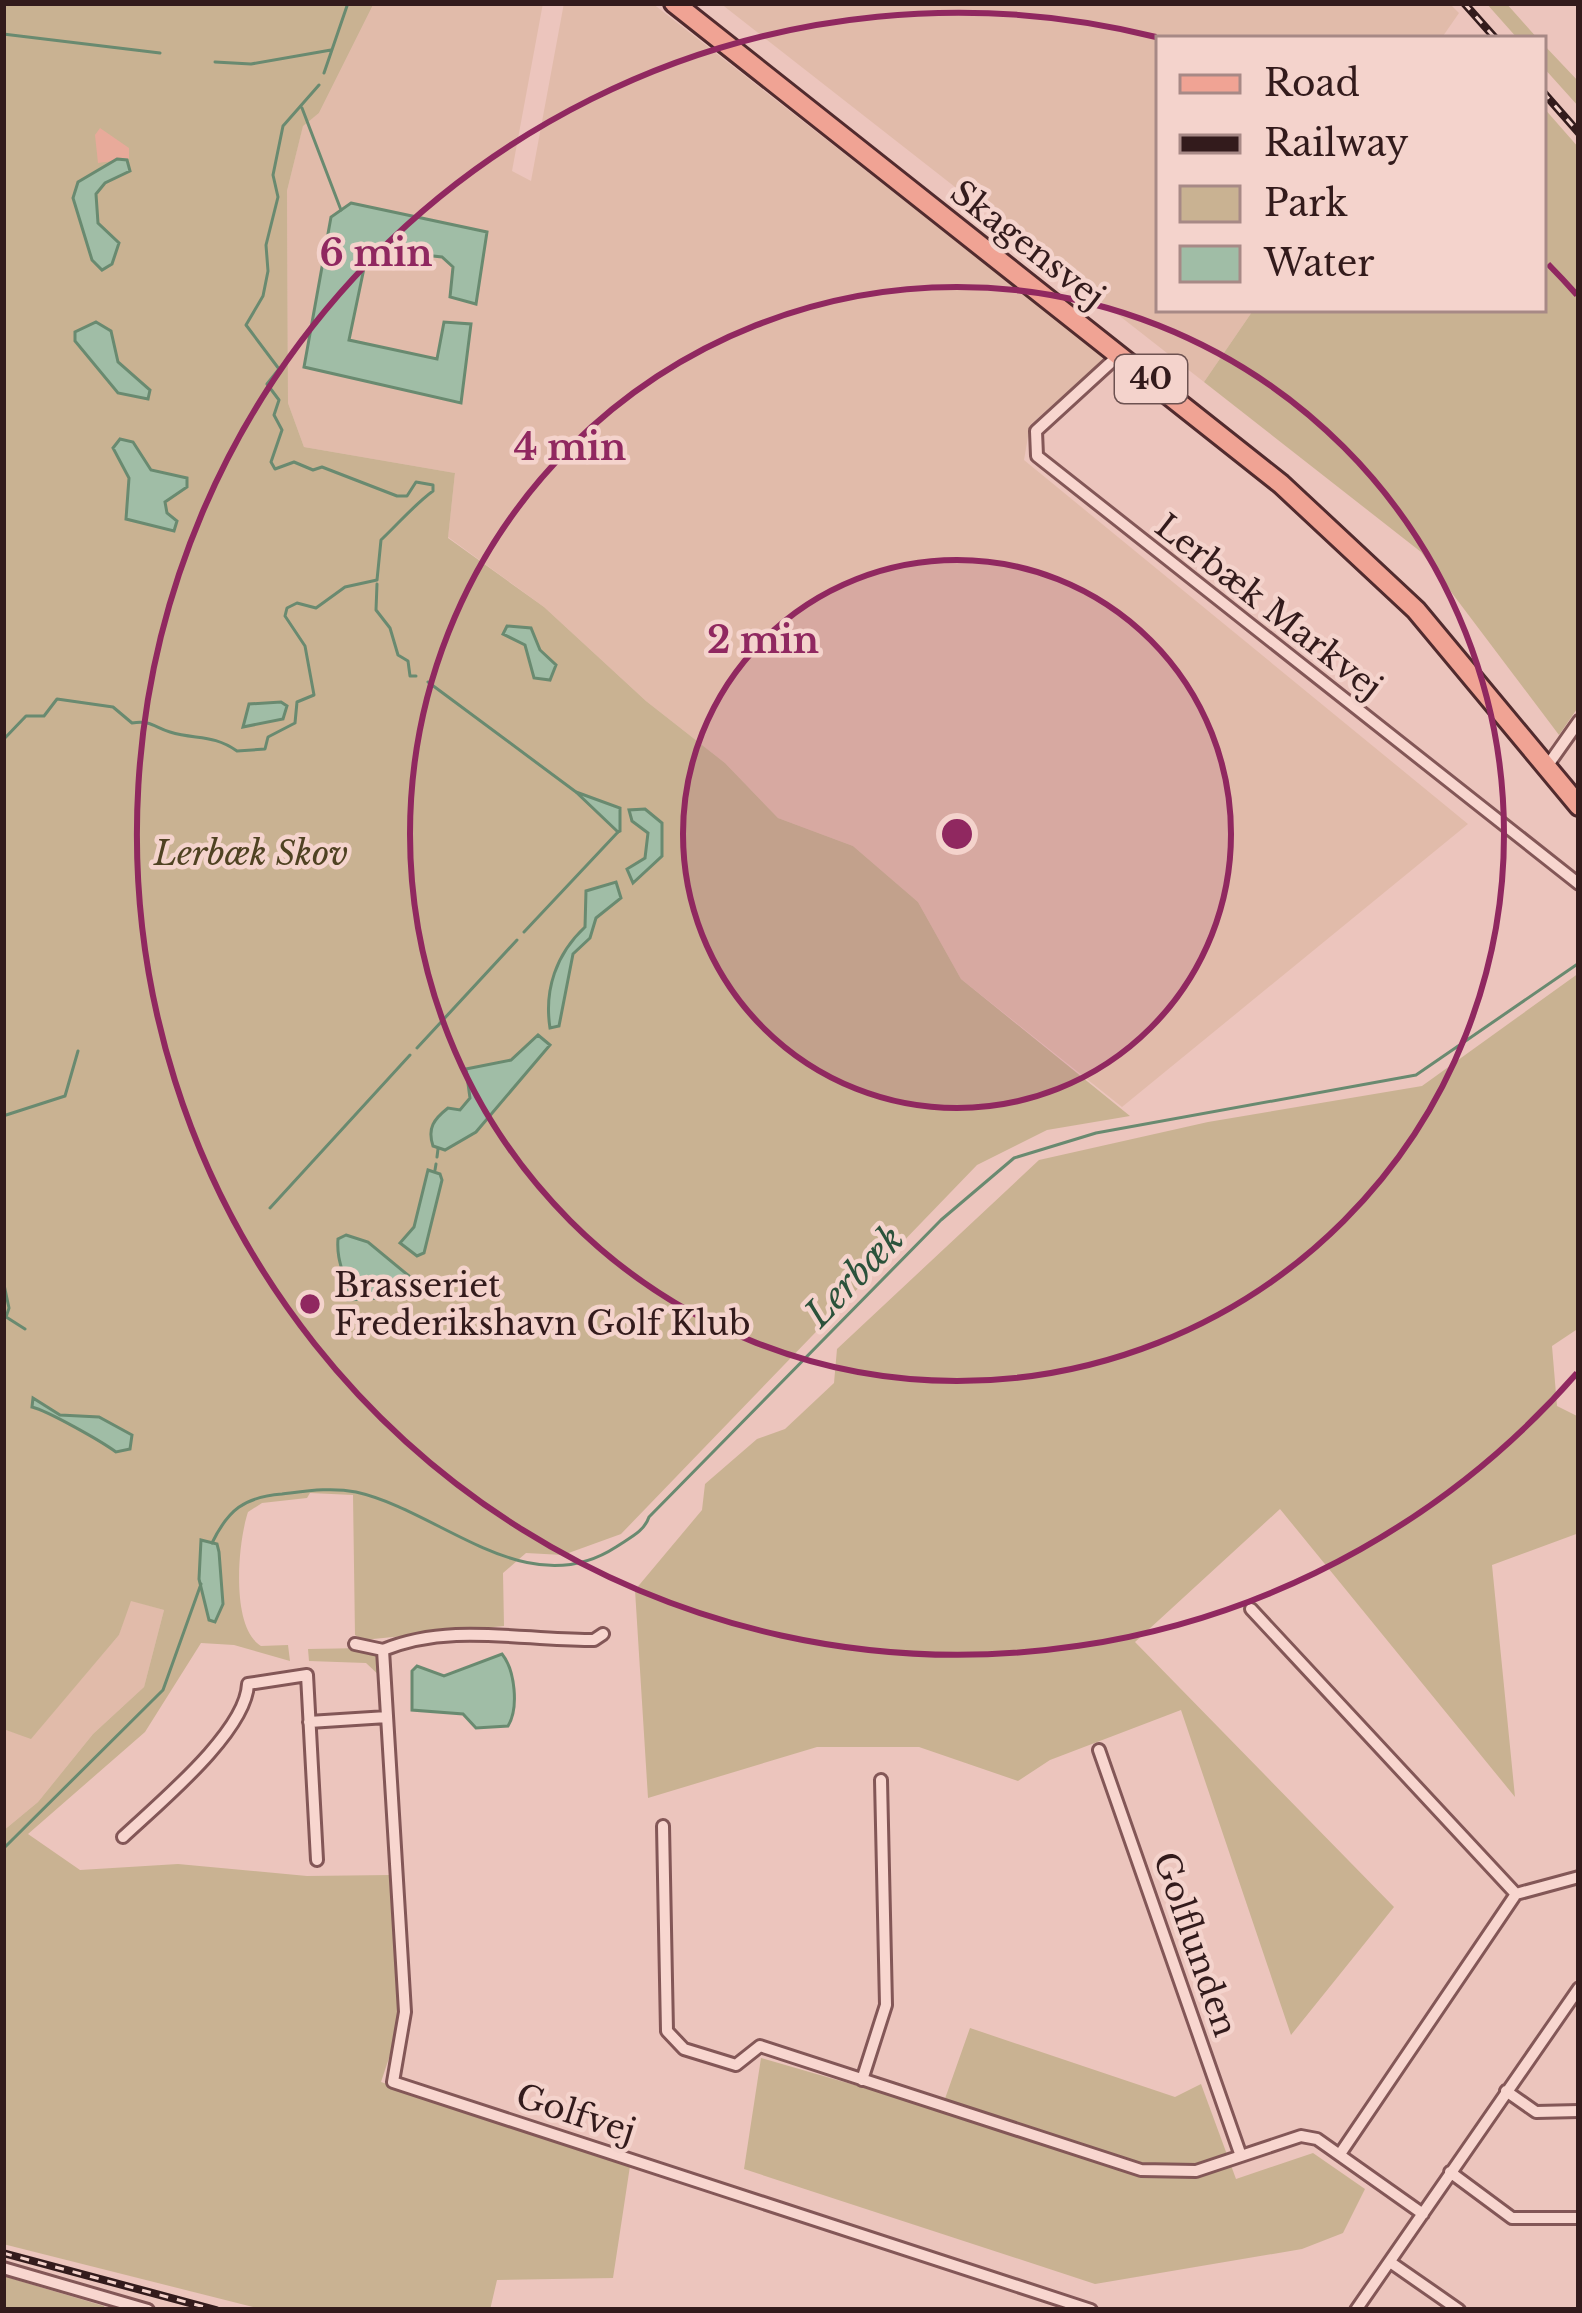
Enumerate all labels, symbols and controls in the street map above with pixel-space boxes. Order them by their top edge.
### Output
legend [1156,36,1546,312]
text: Road [1264,61,1360,106]
text: Railway [1264,121,1409,166]
street label: Skagensvej [943,172,1113,317]
text: Park [1264,181,1348,226]
text: 6 min [320,231,432,276]
text: Water [1263,241,1375,286]
road number: 40 [1115,355,1187,403]
text: 4 min [514,425,626,470]
street label: Lerbæk Markvej [1147,505,1390,708]
text: 2 min [707,618,819,663]
centre of rings [936,813,978,855]
park label: Lerbæk Skov [153,833,348,874]
water label: Lerbæk [795,1216,913,1337]
place label: Brasseriet Frederikshavn Golf Klub [334,1265,750,1344]
marker: Brasseriet Frederikshavn Golf Klub [297,1291,323,1317]
street label: Golflunden [1145,1847,1246,2042]
street label: Golfvej [511,2075,641,2152]

